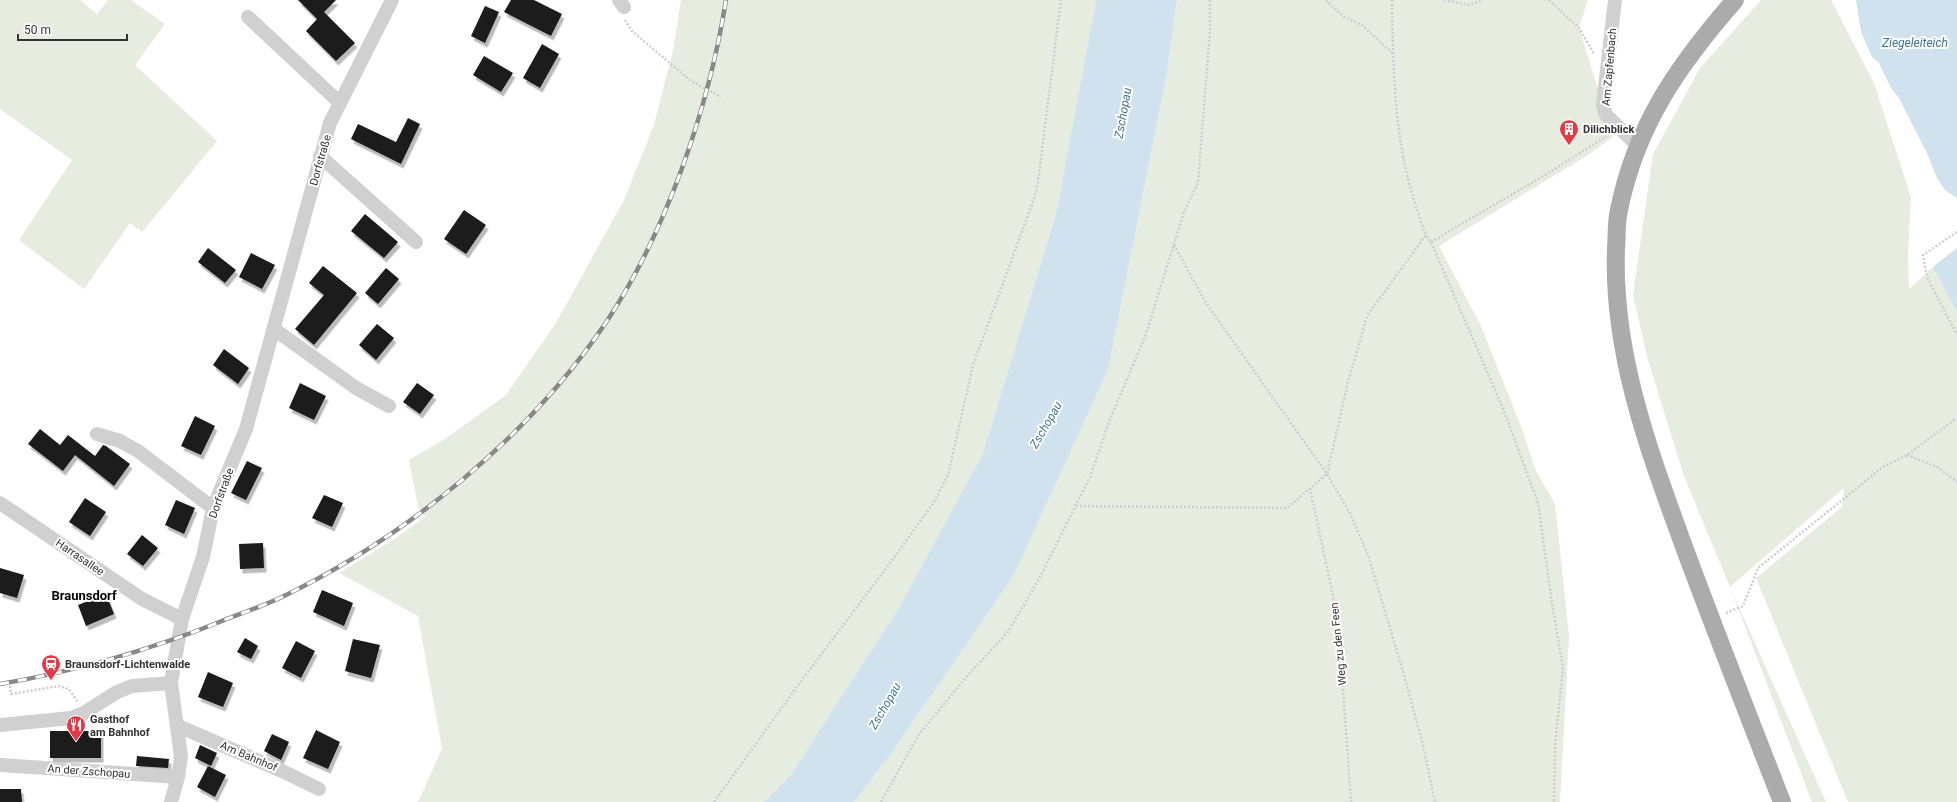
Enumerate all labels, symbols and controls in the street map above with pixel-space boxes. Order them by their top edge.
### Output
scale bar [18,16,127,42]
text: 50 m [24,23,51,37]
street label: Am Zapfenbach [1600,28,1619,106]
water label: Ziegeleiteich [1881,36,1948,50]
water label: Zschopau [1111,86,1134,141]
building icon: Dilichblick [1558,118,1580,146]
place label: Dilichblick [1583,123,1635,136]
street label: Dorfstraße [307,133,334,187]
water label: Zschopau [1027,399,1065,452]
street label: Dorfstraße [206,466,237,520]
street label: Harrasallee [53,536,107,578]
district label: Braunsdorf [51,588,117,603]
street label: Weg zu den Feen [1328,602,1349,686]
station icon: Braunsdorf-Lichtenwalde [40,653,62,681]
place label: Braunsdorf-Lichtenwalde [65,658,190,671]
water label: Zschopau [866,680,904,733]
place label: Gasthof am Bahnhof [90,713,150,739]
restaurant icon: Gasthof am Bahnhof [65,714,87,742]
street label: Am Bahnhof [218,739,279,774]
street label: An der Zschopau [47,762,131,781]

